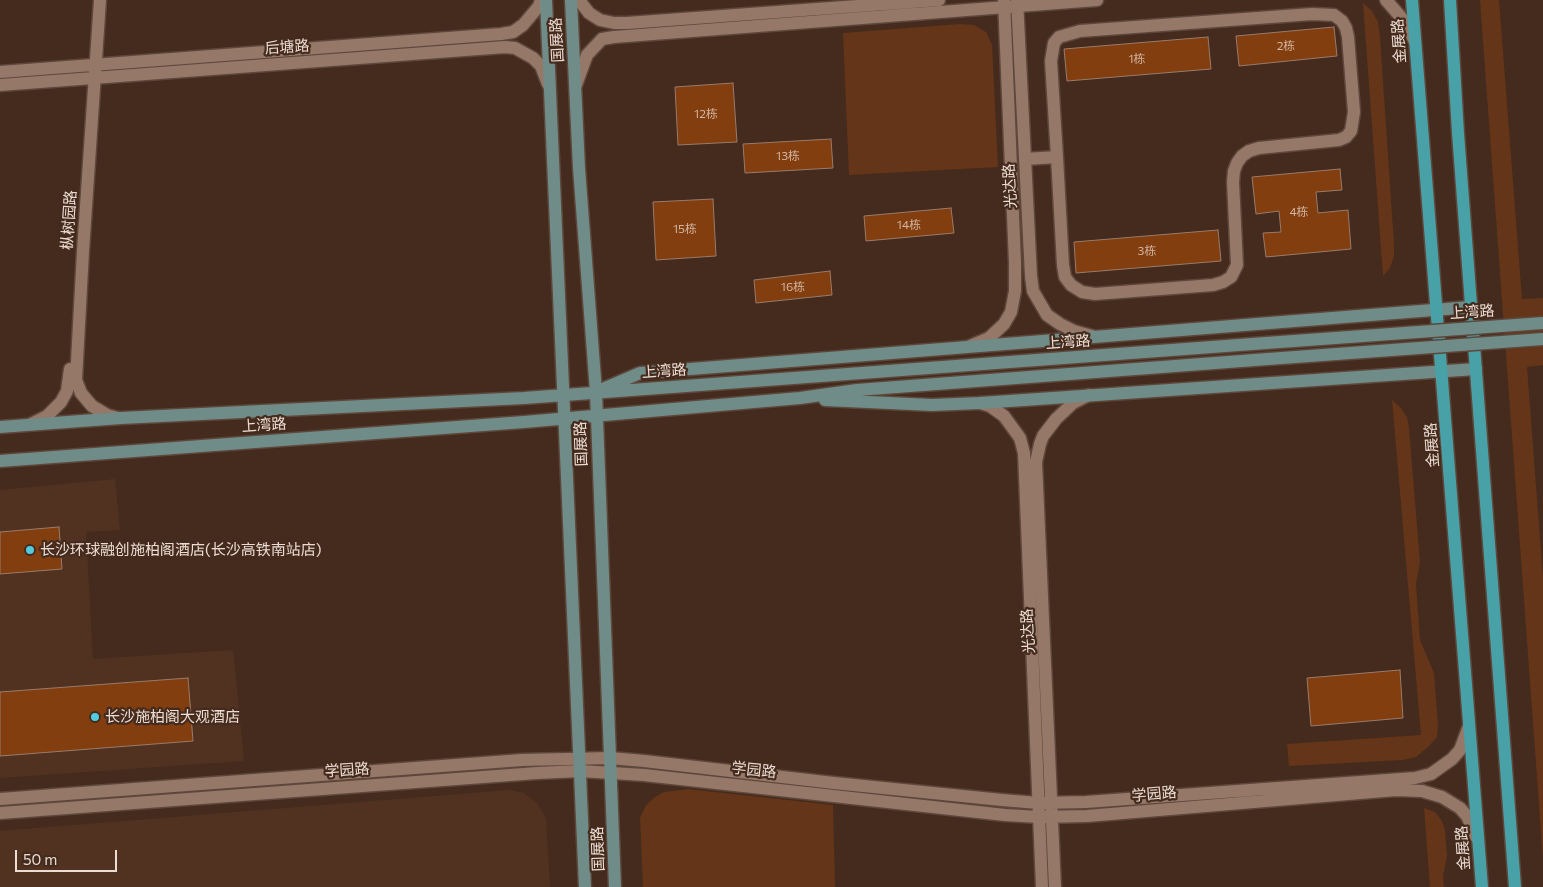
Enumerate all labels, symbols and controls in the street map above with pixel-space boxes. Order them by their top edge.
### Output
street label: 国展路 [547,17,567,63]
street label: 金展路 [1388,18,1410,64]
street label: 后塘路 [264,36,310,58]
house number: 2栋 [1277,39,1295,53]
house number: 1栋 [1128,52,1146,66]
house number: 12栋 [694,107,718,121]
house number: 13栋 [776,149,800,163]
street label: 光达路 [1000,163,1020,209]
street label: 枞树园路 [58,189,80,251]
house number: 4栋 [1289,205,1309,219]
house number: 14栋 [897,218,921,232]
house number: 15栋 [673,222,697,236]
house number: 3栋 [1138,244,1156,258]
house number: 16栋 [781,280,805,294]
street label: 上湾路 [1449,301,1495,323]
street label: 上湾路 [1045,331,1091,353]
street label: 上湾路 [641,360,687,382]
street label: 上湾路 [241,414,287,436]
street label: 国展路 [571,421,591,467]
street label: 金展路 [1421,422,1443,468]
place label: 长沙环球融创施柏阁酒店(长沙高铁南站店) [40,541,322,559]
marker: 长沙环球融创施柏阁酒店(长沙高铁南站店) [24,544,36,556]
street label: 光达路 [1018,608,1038,654]
place label: 长沙施柏阁大观酒店 [105,708,240,726]
marker: 长沙施柏阁大观酒店 [89,711,101,723]
street label: 学园路 [324,759,370,781]
street label: 学园路 [731,759,777,781]
street label: 学园路 [1131,783,1177,805]
street label: 金展路 [1452,825,1474,871]
street label: 国展路 [588,826,608,872]
scale bar [18,840,120,872]
text: 50 m [23,850,57,868]

